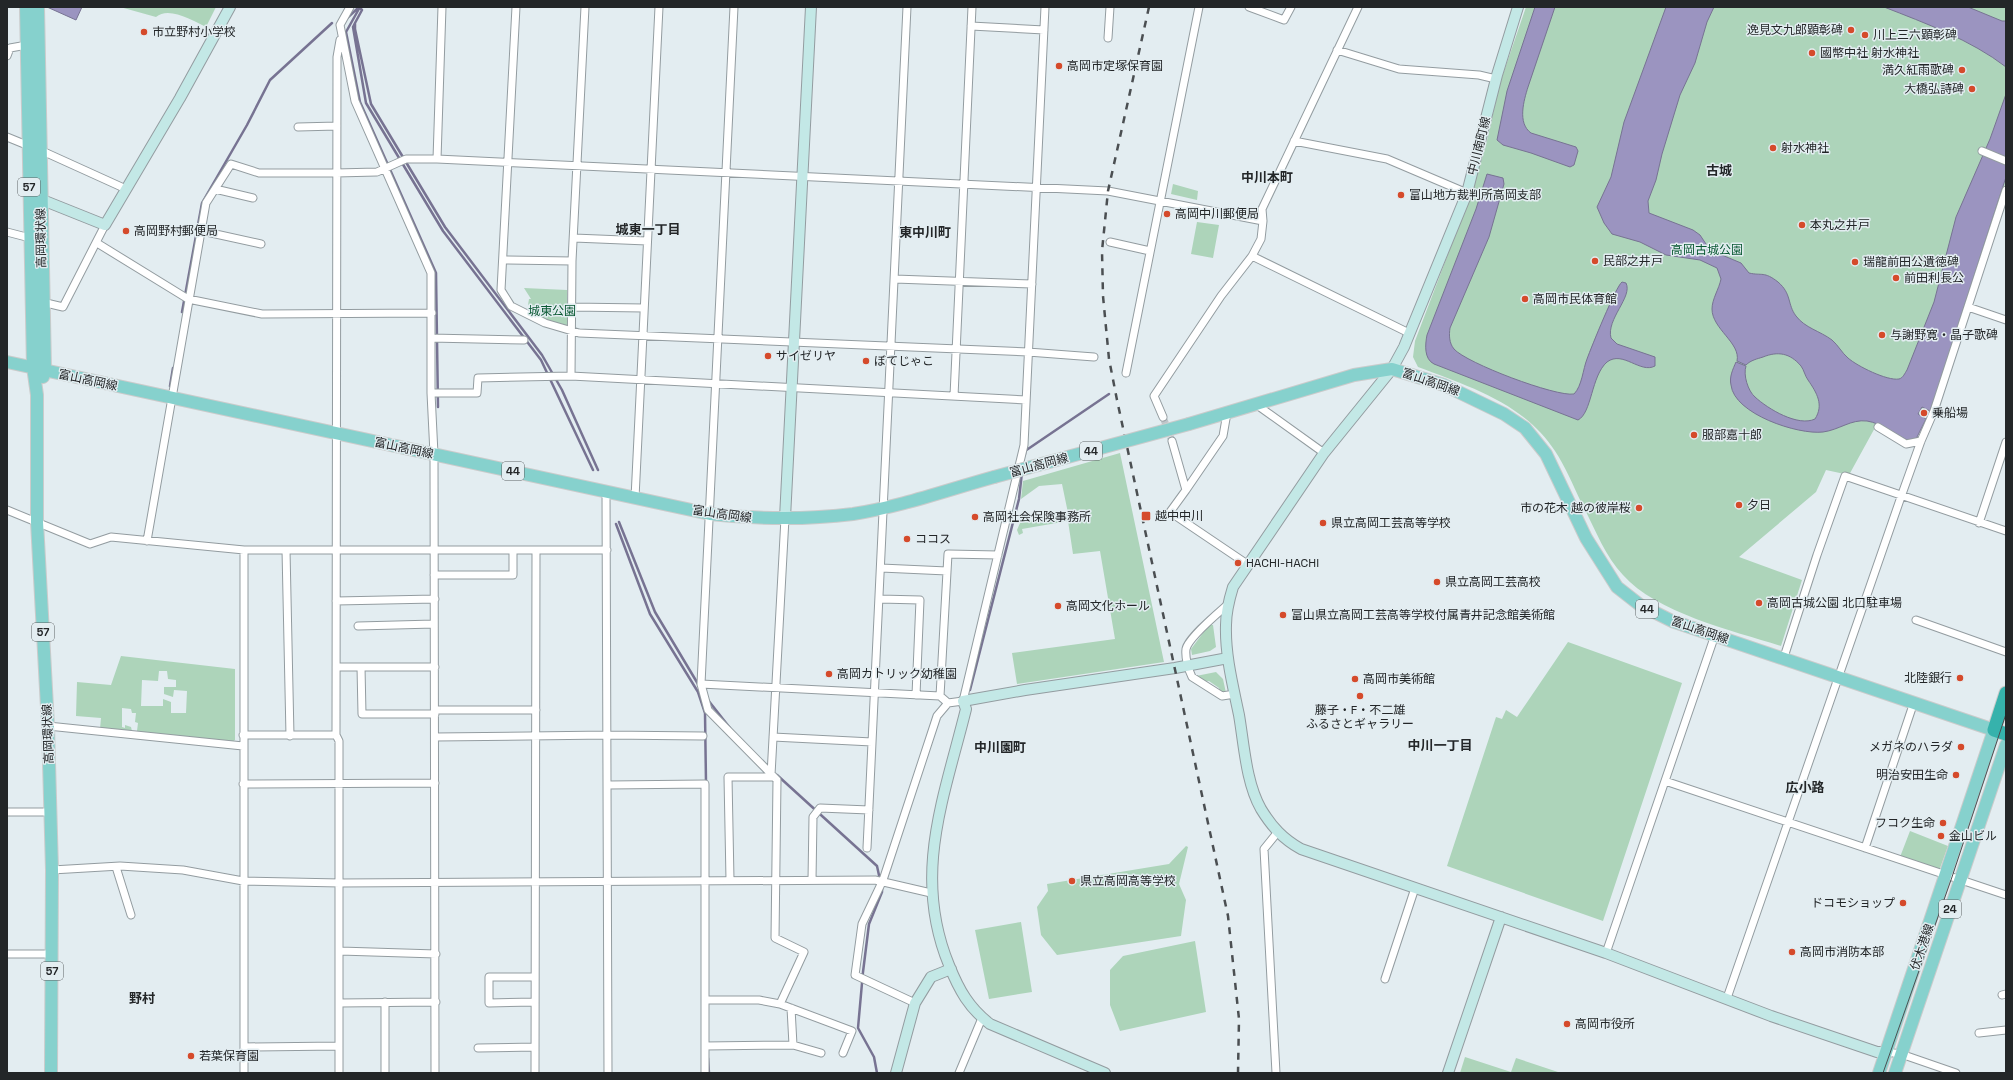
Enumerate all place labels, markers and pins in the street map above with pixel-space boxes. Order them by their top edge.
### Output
place label: 逸見文九郎顕彰碑 [1747,22,1843,38]
place label: 市立野村小学校 [152,24,236,40]
marker: 逸見文九郎顕彰碑 [1846,25,1856,35]
marker: 市立野村小学校 [139,27,149,37]
place label: 川上三六顕彰碑 [1873,27,1957,43]
marker: 川上三六顕彰碑 [1860,30,1870,40]
place label: 國幣中社 射水神社 [1820,45,1919,61]
marker: 國幣中社 射水神社 [1807,48,1817,58]
place label: 高岡市定塚保育園 [1067,58,1163,74]
marker: 高岡市定塚保育園 [1054,61,1064,71]
place label: 満久紅雨歌碑 [1882,62,1954,78]
marker: 満久紅雨歌碑 [1957,65,1967,75]
place label: 大橋弘詩碑 [1904,81,1964,97]
marker: 大橋弘詩碑 [1967,84,1977,94]
place label: 射水神社 [1781,140,1829,156]
marker: 射水神社 [1768,143,1778,153]
place label: 富山地方裁判所高岡支部 [1409,187,1541,203]
marker: 富山地方裁判所高岡支部 [1396,190,1406,200]
place label: 高岡中川郵便局 [1175,206,1259,222]
marker: 高岡中川郵便局 [1162,209,1172,219]
place label: 本丸之井戸 [1810,217,1870,233]
marker: 本丸之井戸 [1797,220,1807,230]
place label: 高岡野村郵便局 [134,223,218,239]
marker: 高岡野村郵便局 [121,226,131,236]
place label: 民部之井戸 [1603,253,1663,269]
place label: 瑞龍前田公遺徳碑 [1863,254,1959,270]
marker: 民部之井戸 [1590,256,1600,266]
marker: 瑞龍前田公遺徳碑 [1850,257,1860,267]
place label: 前田利長公 [1904,270,1964,286]
marker: 前田利長公 [1891,273,1901,283]
place label: 高岡市民体育館 [1533,291,1617,307]
marker: 高岡市民体育館 [1520,294,1530,304]
place label: 与謝野寛・晶子歌碑 [1890,327,1998,343]
marker: 与謝野寛・晶子歌碑 [1877,330,1887,340]
place label: サイゼリヤ [776,348,836,364]
marker: サイゼリヤ [763,351,773,361]
place label: ぼてじゃこ [874,353,934,369]
marker: ぼてじゃこ [861,356,871,366]
place label: 乗船場 [1932,405,1968,421]
marker: 乗船場 [1919,408,1929,418]
place label: 服部嘉十郎 [1702,427,1762,443]
marker: 服部嘉十郎 [1689,430,1699,440]
place label: 夕日 [1747,497,1771,513]
place label: 市の花木 越の彼岸桜 [1520,500,1631,516]
marker: 夕日 [1734,500,1744,510]
marker: 市の花木 越の彼岸桜 [1634,503,1644,513]
place label: 越中中川 [1155,508,1203,524]
place label: 高岡社会保険事務所 [983,509,1091,525]
marker: 越中中川 [1140,510,1152,522]
marker: 高岡社会保険事務所 [970,512,980,522]
place label: 県立高岡工芸高等学校 [1331,515,1451,531]
marker: 県立高岡工芸高等学校 [1318,518,1328,528]
place label: ココス [915,531,951,547]
marker: ココス [902,534,912,544]
place label: HACHI-HACHI [1246,555,1319,571]
marker: HACHI-HACHI [1233,558,1243,568]
place label: 県立高岡工芸高校 [1445,574,1541,590]
marker: 県立高岡工芸高校 [1432,577,1442,587]
place label: 高岡古城公園 北口駐車場 [1767,595,1902,611]
place label: 高岡文化ホール [1066,598,1150,614]
marker: 高岡古城公園 北口駐車場 [1754,598,1764,608]
marker: 高岡文化ホール [1053,601,1063,611]
place label: 富山県立高岡工芸高等学校付属青井記念館美術館 [1291,607,1555,623]
marker: 富山県立高岡工芸高等学校付属青井記念館美術館 [1278,610,1288,620]
place label: 高岡カトリック幼稚園 [837,666,957,682]
marker: 高岡カトリック幼稚園 [824,669,834,679]
place label: 北陸銀行 [1904,670,1952,686]
place label: 高岡市美術館 [1363,671,1435,687]
marker: 北陸銀行 [1955,673,1965,683]
marker: 高岡市美術館 [1350,674,1360,684]
marker: 藤子・F・不二雄 ふるさとギャラリー [1355,691,1365,701]
place label: 藤子・F・不二雄 ふるさとギャラリー [1306,702,1414,732]
place label: メガネのハラダ [1869,739,1953,755]
marker: メガネのハラダ [1956,742,1966,752]
place label: 明治安田生命 [1876,767,1948,783]
marker: 明治安田生命 [1951,770,1961,780]
place label: フコク生命 [1875,815,1935,831]
marker: フコク生命 [1938,818,1948,828]
place label: 金山ビル [1949,828,1997,844]
marker: 金山ビル [1936,831,1946,841]
place label: 県立高岡高等学校 [1080,873,1176,889]
marker: 県立高岡高等学校 [1067,876,1077,886]
place label: ドコモショップ [1811,895,1895,911]
marker: ドコモショップ [1898,898,1908,908]
place label: 高岡市消防本部 [1800,944,1884,960]
marker: 高岡市消防本部 [1787,947,1797,957]
place label: 高岡市役所 [1575,1016,1635,1032]
marker: 高岡市役所 [1562,1019,1572,1029]
place label: 若葉保育園 [199,1048,259,1064]
marker: 若葉保育園 [186,1051,196,1061]

